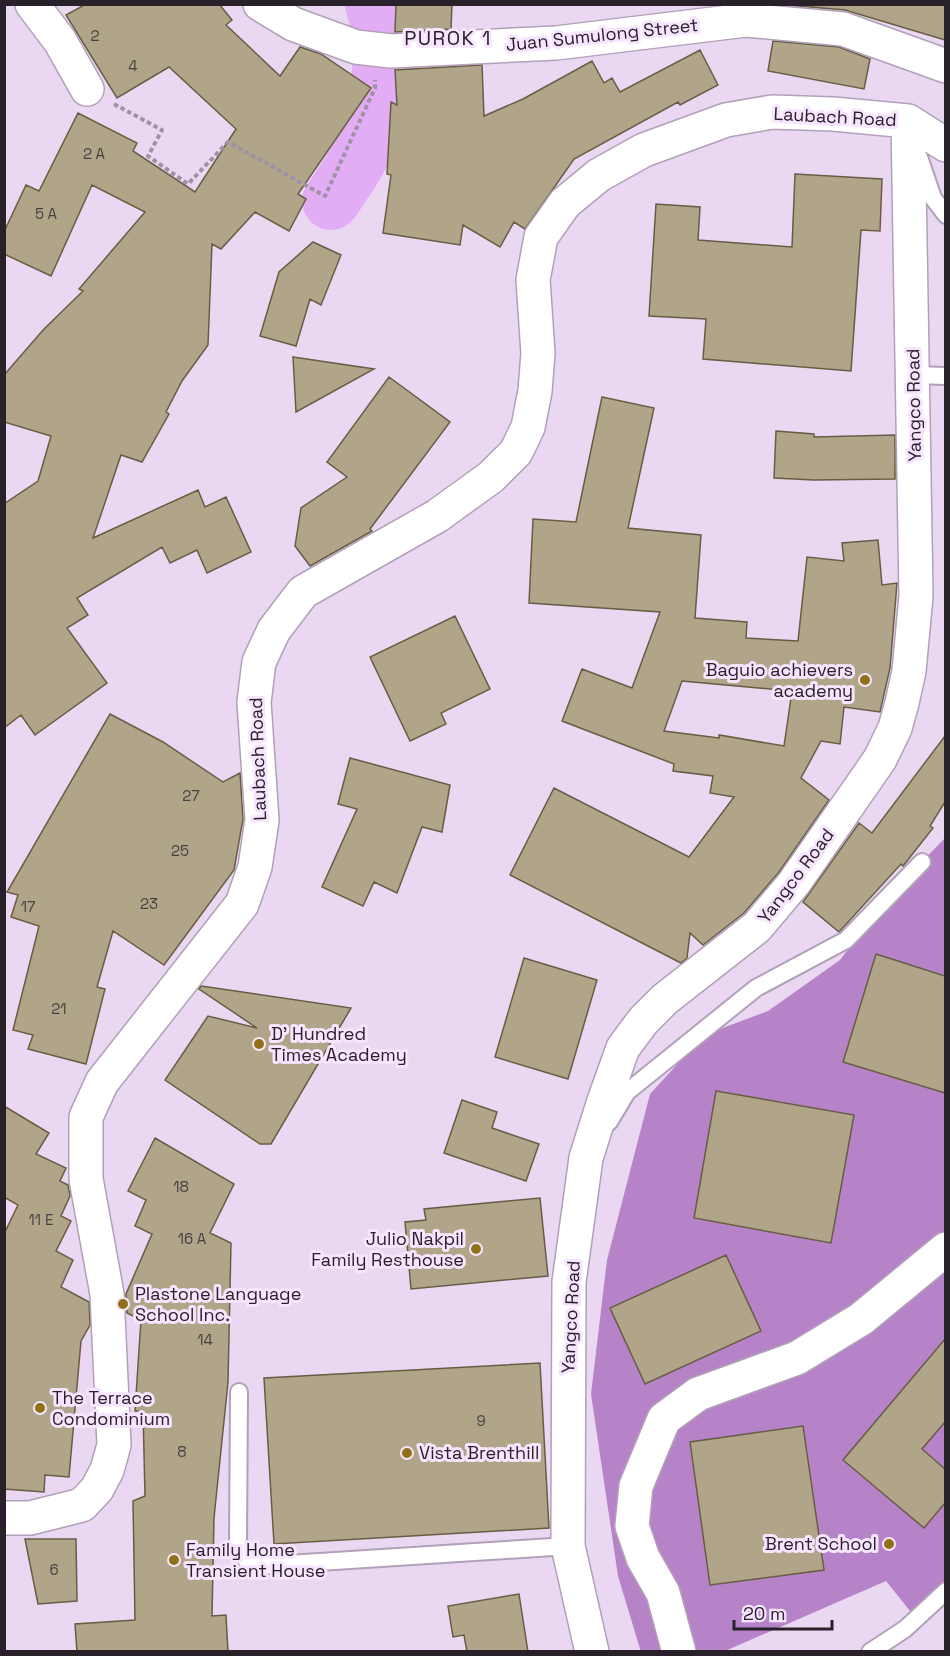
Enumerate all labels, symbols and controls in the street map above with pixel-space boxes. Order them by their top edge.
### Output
street label: Juan Sumulong Street [505,13,699,56]
district label: PUROK 1 [404,25,492,51]
house number: 2 [90,26,100,45]
house number: 4 [128,56,138,75]
street label: Laubach Road [773,102,897,131]
house number: 2 A [83,144,106,163]
house number: 5 A [35,204,58,223]
street label: Yangco Road [901,348,926,462]
place label: Baguio achievers academy [706,658,853,702]
marker: Baguio achievers academy [858,673,872,687]
street label: Laubach Road [244,697,271,821]
house number: 27 [182,786,200,805]
street label: Yangco Road [752,824,839,928]
house number: 25 [171,841,189,860]
house number: 23 [140,894,158,913]
house number: 17 [21,897,35,916]
house number: 21 [51,999,67,1018]
place label: D' Hundred Times Academy [271,1022,407,1066]
marker: D' Hundred Times Academy [252,1037,266,1051]
house number: 18 [173,1177,189,1196]
house number: 11 E [29,1210,53,1229]
place label: Julio Nakpil Family Resthouse [311,1227,464,1271]
house number: 16 A [178,1229,207,1248]
marker: Julio Nakpil Family Resthouse [469,1242,483,1256]
street label: Yangco Road [556,1260,585,1374]
place label: Plastone Language School Inc. [135,1282,301,1326]
marker: Plastone Language School Inc. [116,1297,130,1311]
house number: 14 [197,1330,213,1349]
place label: The Terrace Condominium [52,1386,170,1430]
marker: The Terrace Condominium [33,1401,47,1415]
house number: 9 [476,1411,486,1430]
place label: Vista Brenthill [419,1441,539,1464]
house number: 8 [177,1442,187,1461]
marker: Vista Brenthill [400,1446,414,1460]
place label: Brent School [765,1532,877,1555]
marker: Brent School [882,1537,896,1551]
place label: Family Home Transient House [186,1538,325,1582]
marker: Family Home Transient House [167,1553,181,1567]
house number: 6 [49,1560,59,1579]
scale bar [734,1593,832,1631]
text: 20 m [743,1602,786,1625]

